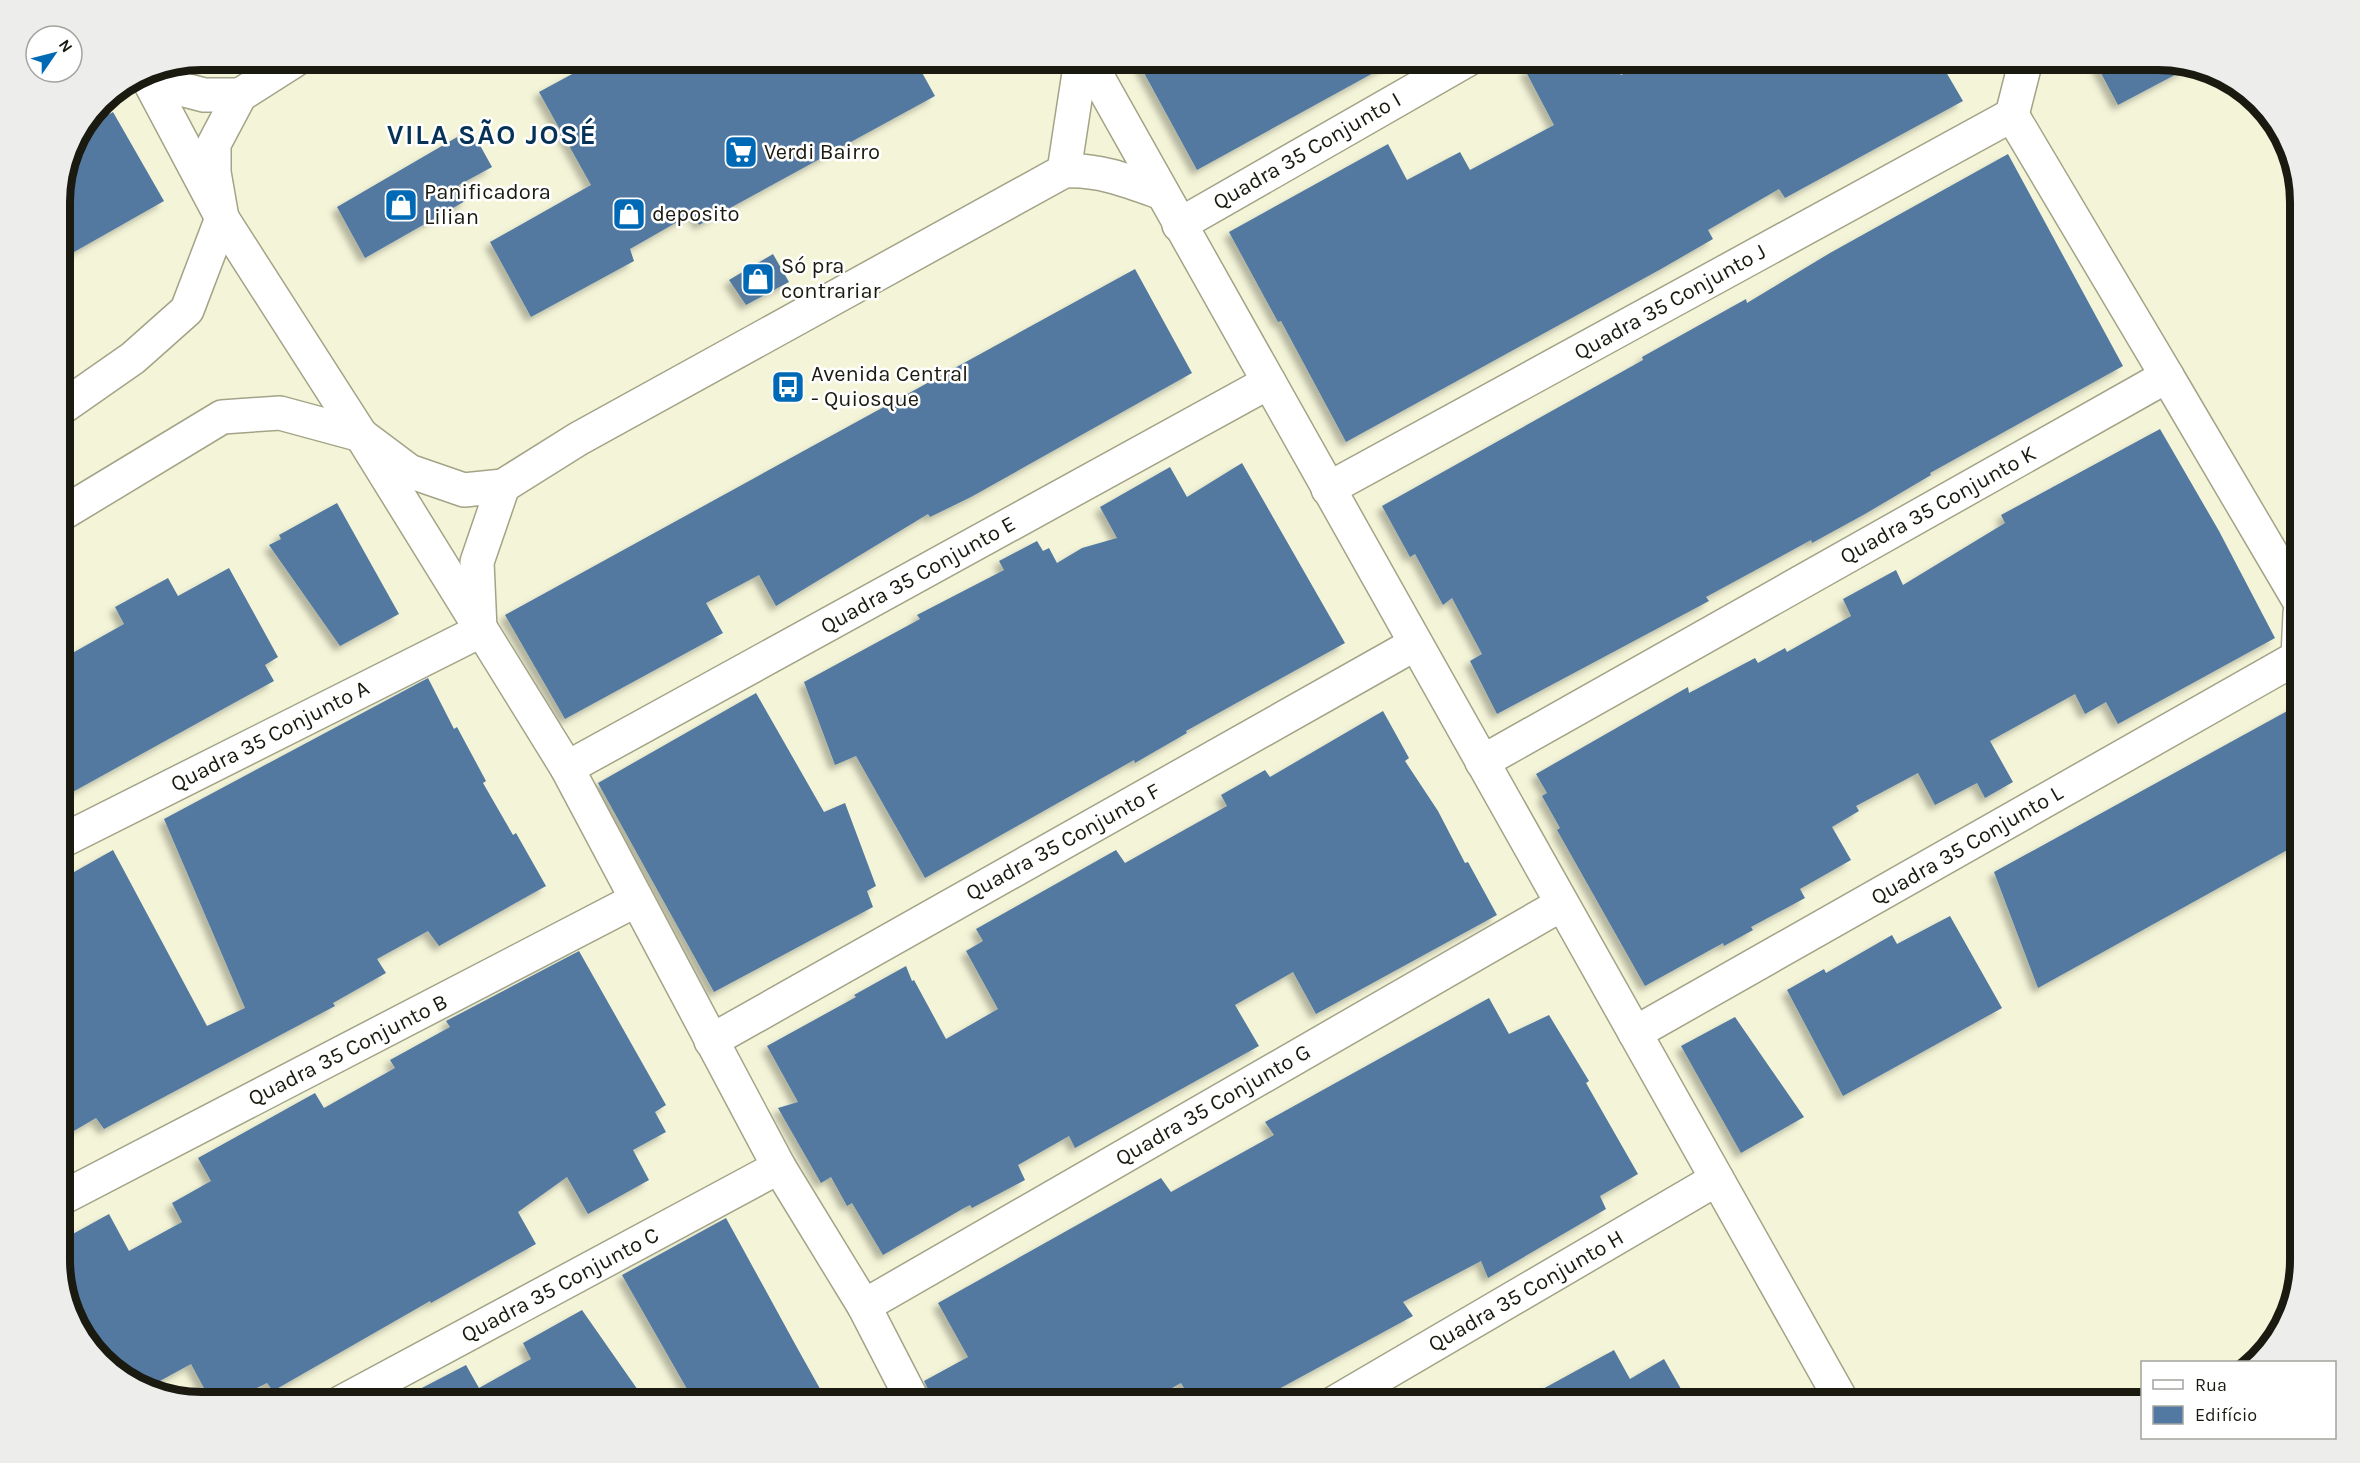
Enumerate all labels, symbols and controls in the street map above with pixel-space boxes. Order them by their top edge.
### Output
north arrow [24,24,84,84]
text: N [55,36,77,56]
street label: Quadra 35 Conjunto I [1208,87,1406,215]
district label: VILA SÃO JOSÉ [387,117,597,151]
supermarket icon: Verdi Bairro [723,134,759,170]
place label: Verdi Bairro [764,139,880,165]
place label: Panificadora Lilian [424,179,551,230]
shop icon: Panificadora Lilian [383,187,419,223]
shop icon: deposito [611,196,647,232]
place label: deposito [652,201,740,227]
street label: Quadra 35 Conjunto J [1569,238,1771,366]
place label: Só pra contrariar [781,253,881,304]
shop icon: Só pra contrariar [740,261,776,297]
place label: Avenida Central - Quiosque [811,361,968,412]
bus stop icon: Avenida Central - Quiosque [770,369,806,405]
street label: Quadra 35 Conjunto K [1836,440,2040,570]
street label: Quadra 35 Conjunto E [816,511,1020,639]
street label: Quadra 35 Conjunto A [166,675,374,797]
street label: Quadra 35 Conjunto F [961,778,1165,906]
street label: Quadra 35 Conjunto L [1867,779,2068,910]
street label: Quadra 35 Conjunto B [244,988,452,1112]
street label: Quadra 35 Conjunto G [1111,1039,1315,1171]
street label: Quadra 35 Conjunto C [457,1222,663,1348]
street label: Quadra 35 Conjunto H [1424,1224,1628,1358]
legend [2141,1361,2336,1439]
text: Rua [2195,1374,2227,1396]
text: Edifício [2195,1404,2257,1426]

